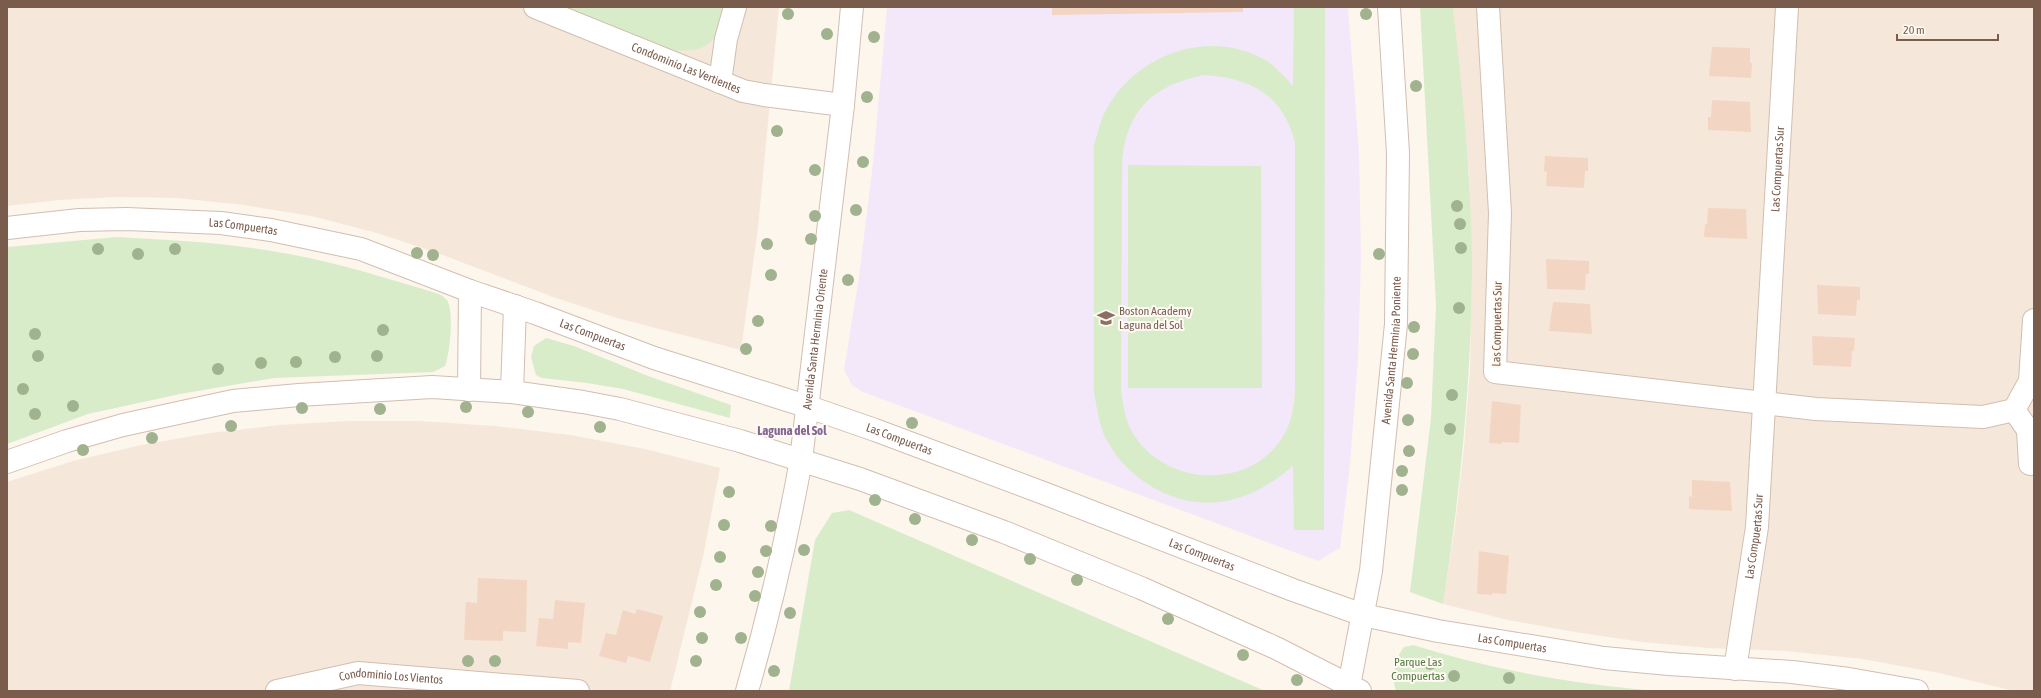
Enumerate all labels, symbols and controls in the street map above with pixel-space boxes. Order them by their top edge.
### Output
scale bar [1897,16,1998,42]
text: 20 m [1903,23,1925,37]
street label: Condominio Las Vertientes [629,40,743,96]
street label: Las Compuertas Sur [1768,126,1787,212]
street label: Las Compuertas [208,215,279,238]
street label: Avenida Santa Herminia Oriente [800,268,831,410]
street label: Avenida Santa Herminia Poniente [1379,276,1404,425]
street label: Las Compuertas Sur [1489,281,1505,367]
place label: Boston Academy Laguna del Sol [1119,304,1192,332]
school or university icon: Boston Academy Laguna del Sol [1096,308,1116,328]
street label: Las Compuertas [558,316,628,354]
street label: Las Compuertas [864,420,934,458]
district label: Laguna del Sol [757,423,827,438]
street label: Las Compuertas Sur [1742,493,1766,580]
street label: Las Compuertas [1167,535,1237,574]
street label: Las Compuertas [1477,631,1548,656]
park label: Parque Las Compuertas [1391,655,1445,683]
street label: Condominio Los Vientos [338,666,444,687]

